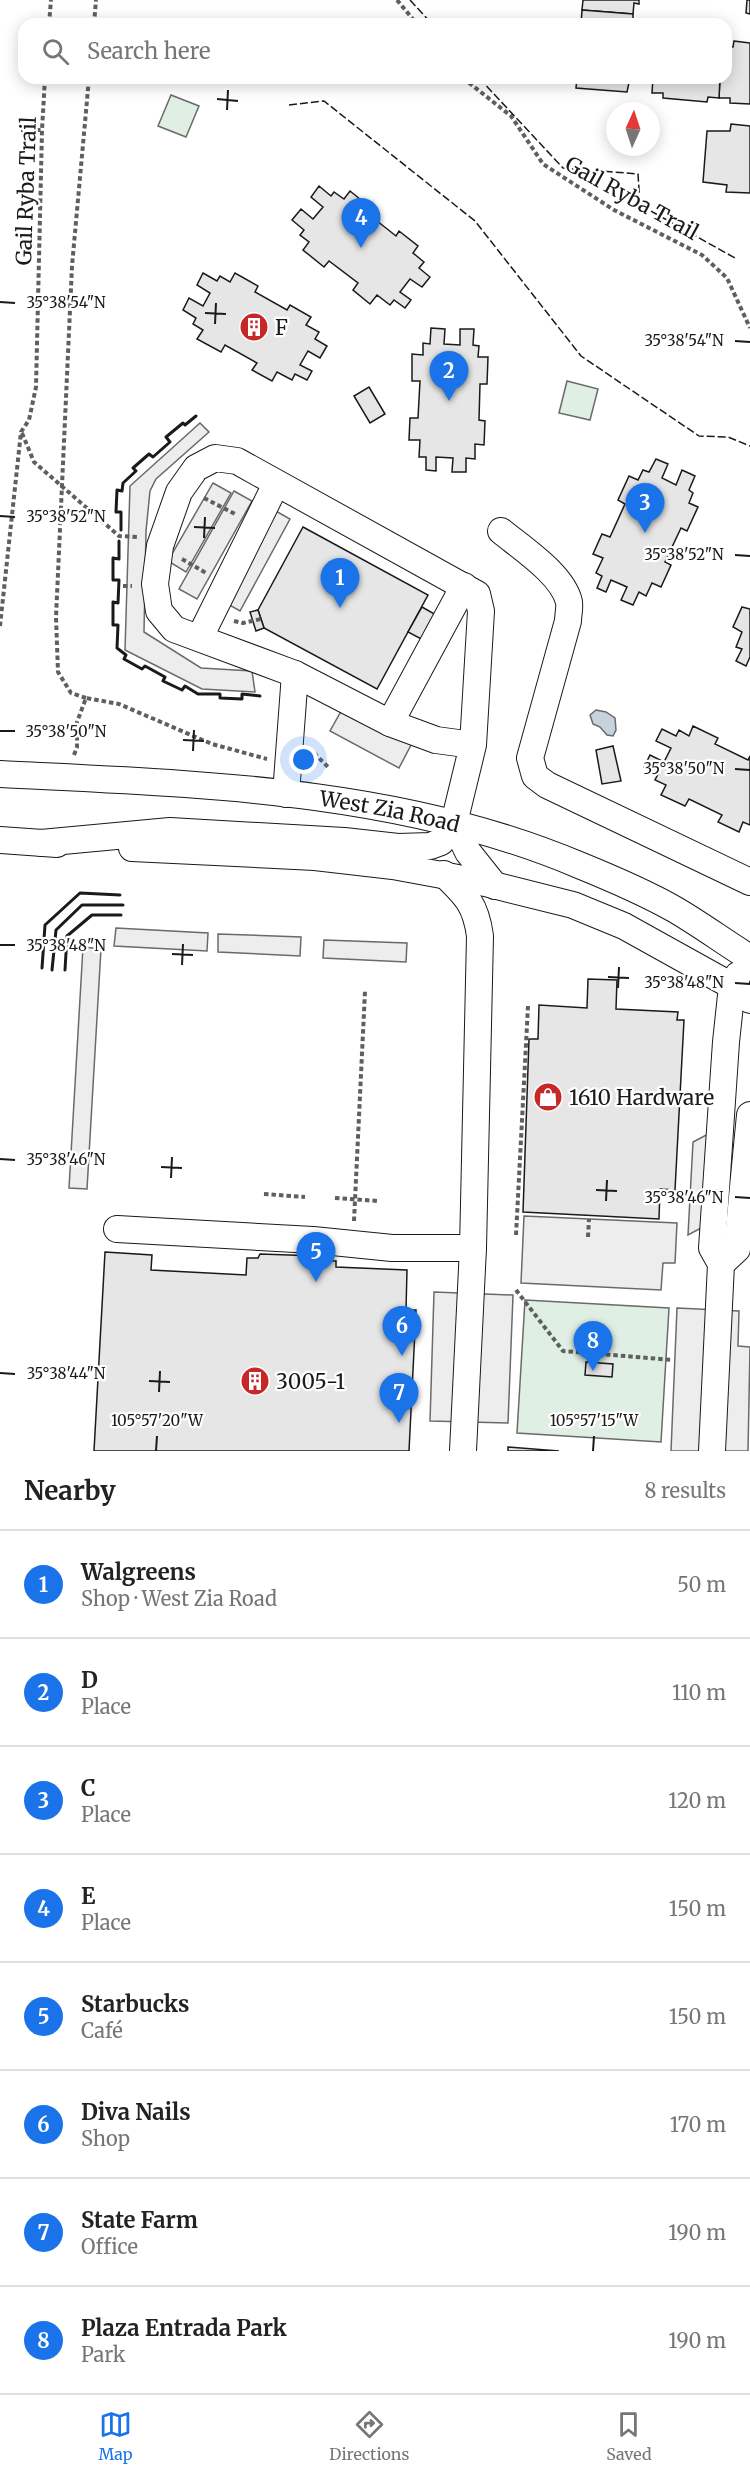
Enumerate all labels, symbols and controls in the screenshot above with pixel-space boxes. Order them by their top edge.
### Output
search box [18,18,732,84]
icon: search [39,35,72,68]
text: Search here [87,37,210,65]
north arrow [606,102,660,156]
street label: Gail Ryba Trail [10,116,42,266]
street label: Gail Ryba Trail [561,150,704,246]
pin: 4 [342,198,380,248]
text: 35°38'54"N [26,293,106,312]
building icon: F [238,311,270,343]
place label: F [275,314,288,341]
text: 35°38'54"N [644,331,724,350]
pin: 2 [430,352,468,401]
pin: 3 [626,484,664,533]
text: 35°38'52"N [26,507,106,526]
text: 35°38'52"N [644,545,724,564]
pin: 1 [320,558,360,608]
text: 35°38'50"N [26,722,107,741]
your location [289,745,318,774]
text: 35°38'50"N [644,759,725,778]
street label: West Zia Road [317,784,463,838]
text: 35°38'48"N [26,936,106,955]
text: 35°38'48"N [644,973,724,992]
shop icon: 1610 Hardware [532,1081,564,1113]
place label: 1610 Hardware [569,1084,714,1111]
text: 35°38'46"N [27,1150,106,1169]
text: 35°38'46"N [645,1188,724,1207]
pin: 5 [296,1232,336,1282]
pin: 6 [382,1306,422,1356]
pin: 8 [574,1322,612,1371]
text: 35°38'44"N [27,1364,106,1383]
building icon: 3005-1 [239,1365,271,1397]
place label: 3005-1 [276,1368,345,1395]
pin: 7 [380,1374,418,1423]
text: 105°57'20"W [111,1411,204,1430]
text: 105°57'15"W [550,1411,639,1430]
text: Nearby [24,1474,116,1507]
text: 8 results [644,1478,726,1503]
text: Walgreens [81,1558,196,1586]
text: 1 [39,1572,48,1597]
text: 50 m [677,1572,726,1597]
text: Shop · West Zia Road [81,1586,277,1611]
text: D [81,1666,98,1694]
text: 2 [38,1680,49,1705]
text: 110 m [672,1680,726,1705]
text: Place [81,1694,131,1719]
text: C [81,1774,96,1802]
text: 3 [38,1788,49,1813]
text: 120 m [668,1788,726,1813]
text: Place [81,1802,131,1827]
text: E [81,1882,95,1910]
text: 4 [37,1896,50,1921]
text: 150 m [669,1896,726,1921]
text: Place [81,1910,131,1935]
text: Starbucks [81,1990,189,2018]
text: 5 [38,2004,49,2029]
text: 150 m [669,2004,726,2029]
text: Café [81,2018,123,2043]
text: Diva Nails [81,2098,191,2126]
text: 6 [37,2112,50,2137]
text: 170 m [670,2112,726,2137]
text: Shop [81,2126,130,2151]
text: State Farm [81,2206,198,2234]
text: 7 [38,2220,50,2245]
text: 190 m [668,2220,726,2245]
text: Office [81,2234,138,2259]
text: Plaza Entrada Park [81,2314,287,2342]
text: 8 [37,2328,50,2353]
text: 190 m [668,2328,726,2353]
text: Park [81,2342,125,2367]
tab: Map [98,2408,133,2464]
tab: Directions [329,2408,409,2464]
tab: Saved [606,2408,652,2464]

